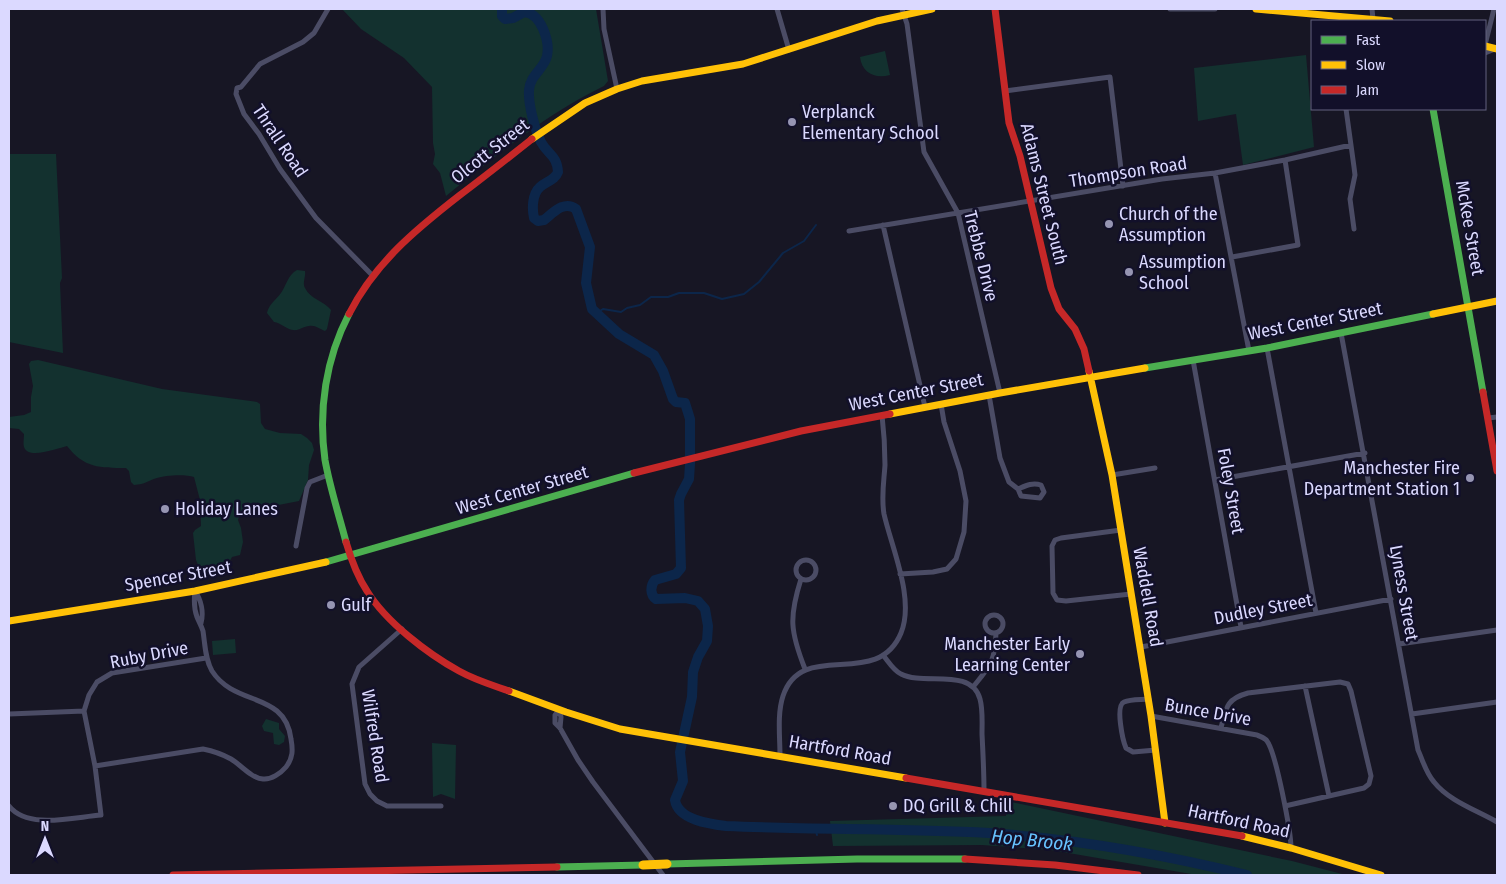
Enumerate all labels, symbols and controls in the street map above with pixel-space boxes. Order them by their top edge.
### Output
legend [1311,20,1486,110]
text: Fast [1356,31,1380,49]
text: Slow [1356,56,1385,74]
text: Jam [1356,81,1379,99]
street label: Thrall Road [248,100,312,182]
place label: Verplanck Elementary School [802,101,939,144]
street label: Olcott Street [447,114,534,188]
marker: Verplanck Elementary School [786,116,798,128]
street label: Adams Street South [1016,121,1072,267]
street label: Thompson Road [1068,152,1188,192]
street label: McKee Street [1451,179,1489,277]
place label: Church of the Assumption [1119,203,1218,246]
street label: Trebbe Drive [959,208,1003,304]
marker: Church of the Assumption [1103,218,1115,230]
place label: Assumption School [1139,251,1226,294]
marker: Assumption School [1123,266,1135,278]
street label: West Center Street [1246,297,1384,345]
street label: West Center Street [847,368,985,416]
street label: Foley Street [1213,446,1249,536]
place label: Manchester Fire Department Station 1 [1304,457,1460,500]
street label: West Center Street [453,461,591,519]
marker: Manchester Fire Department Station 1 [1464,472,1476,484]
place label: Holiday Lanes [175,498,278,520]
marker: Holiday Lanes [159,503,171,515]
street label: Lyness Street [1385,543,1423,643]
street label: Waddell Road [1128,545,1168,649]
street label: Spencer Street [123,556,233,596]
street label: Dudley Street [1212,589,1314,629]
place label: Gulf [341,594,372,616]
marker: Gulf [325,599,337,611]
place label: Manchester Early Learning Center [944,633,1071,676]
street label: Ruby Drive [108,637,190,673]
marker: Manchester Early Learning Center [1074,648,1086,660]
street label: Wilfred Road [357,688,393,784]
street label: Bunce Drive [1163,694,1253,730]
street label: Hartford Road [787,730,893,770]
place label: DQ Grill & Chill [903,795,1013,817]
street label: Hartford Road [1186,799,1292,843]
marker: DQ Grill & Chill [887,800,899,812]
north arrow [20,814,70,864]
text: N [41,818,49,835]
water label: Hop Brook [990,824,1074,856]

